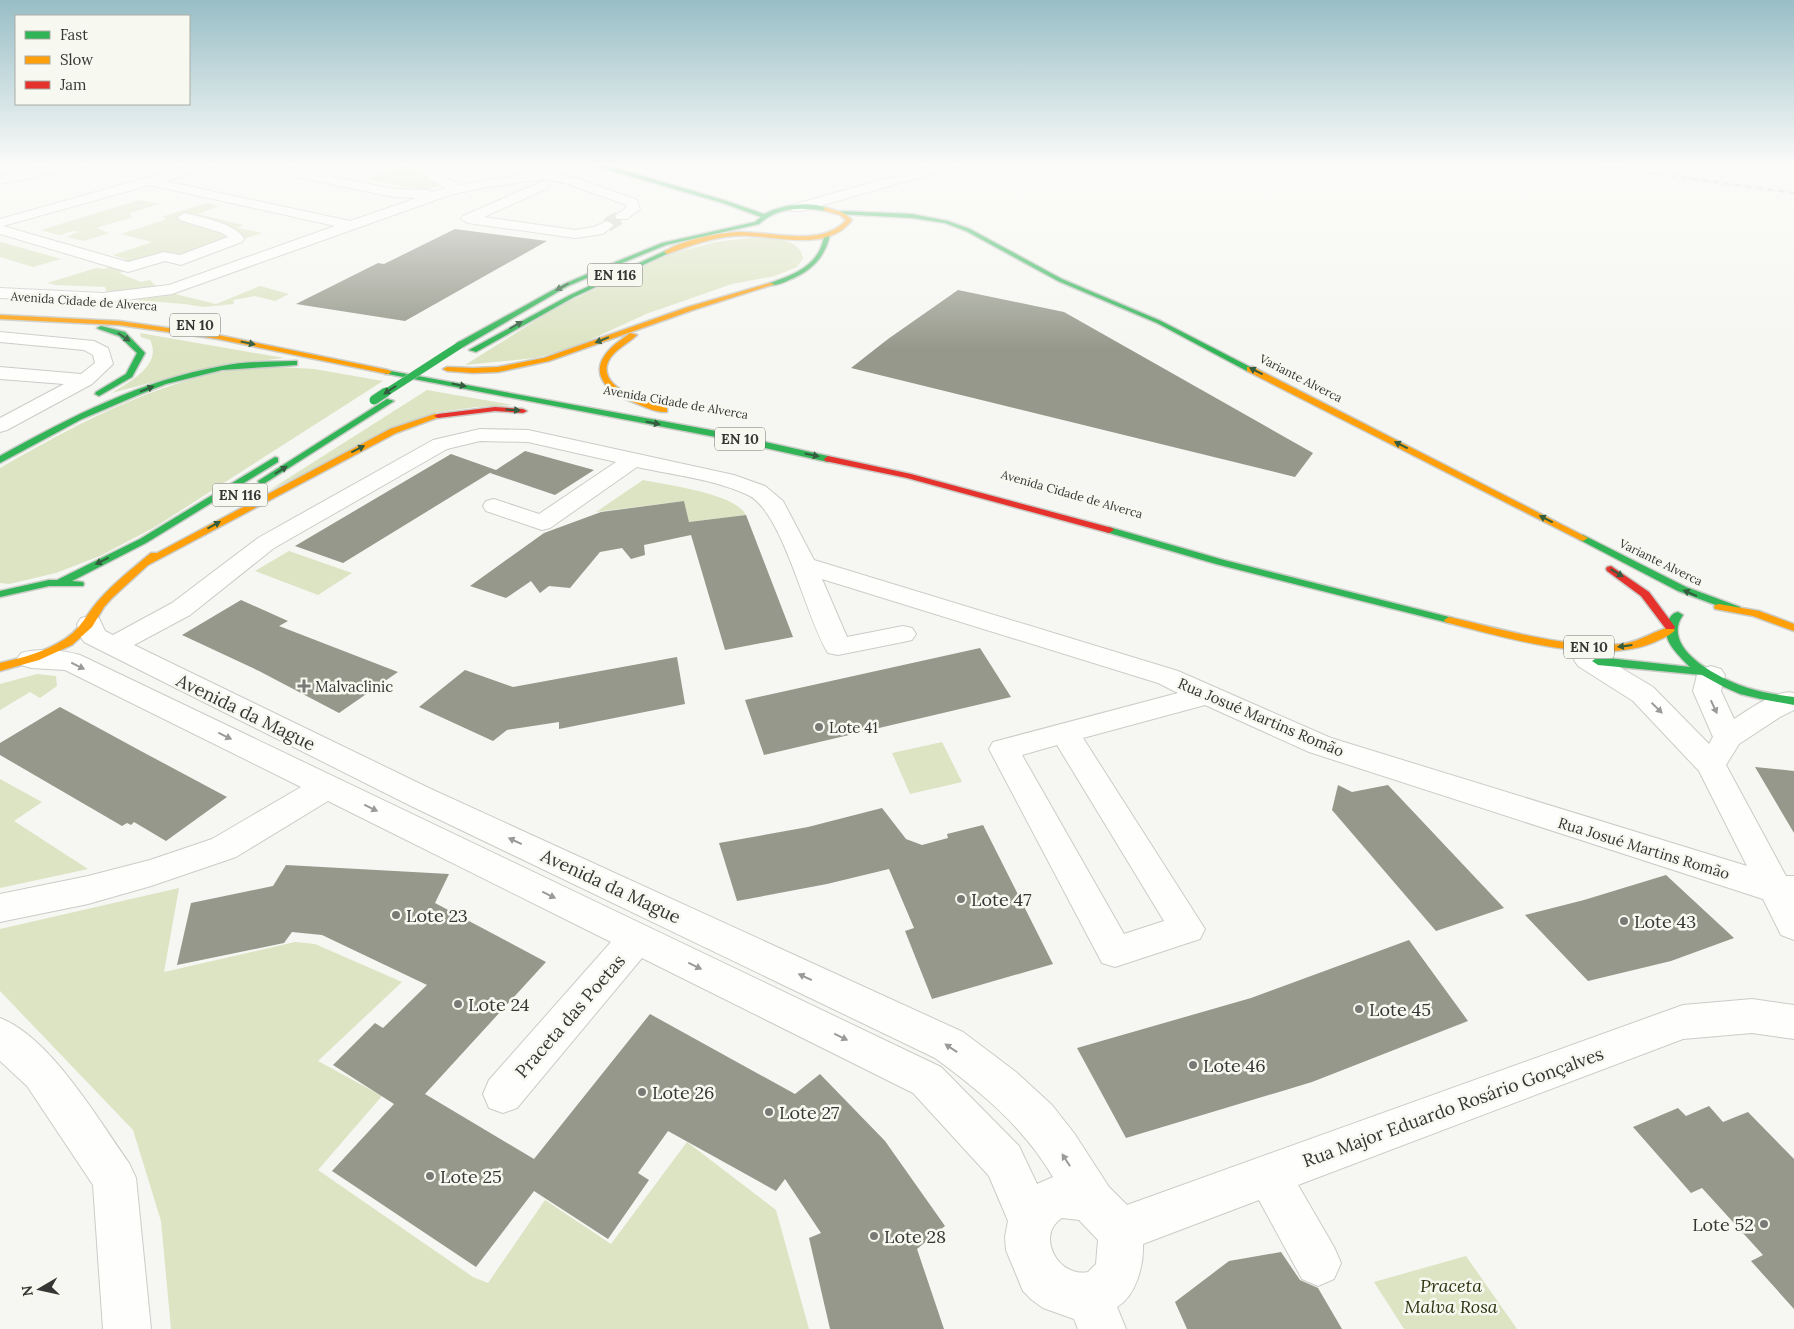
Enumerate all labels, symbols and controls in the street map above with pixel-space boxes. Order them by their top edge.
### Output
legend [15,15,190,105]
text: Fast [60,25,88,44]
text: Slow [60,50,93,69]
text: Jam [59,75,87,94]
road number: EN 116 [588,264,642,286]
one-way arrow [555,283,569,291]
street label: Avenida Cidade de Alverca [9,288,158,314]
road number: EN 10 [170,314,220,336]
one-way arrow [509,321,522,330]
one-way arrow [117,332,131,342]
one-way arrow [595,337,610,345]
one-way arrow [240,340,256,348]
street label: Variante Alverca [1256,350,1345,405]
one-way arrow [1249,367,1263,375]
one-way arrow [451,382,467,390]
street label: Avenida Cidade de Alverca [601,382,750,422]
one-way arrow [139,385,154,392]
one-way arrow [383,385,396,395]
one-way arrow [506,407,522,415]
one-way arrow [645,419,661,427]
road number: EN 10 [715,428,765,450]
one-way arrow [1394,441,1408,449]
one-way arrow [351,445,365,453]
one-way arrow [804,451,819,459]
one-way arrow [274,465,287,474]
street label: Avenida Cidade de Alverca [998,466,1145,521]
road number: EN 116 [212,484,268,506]
one-way arrow [1538,515,1553,523]
one-way arrow [207,521,222,529]
street label: Variante Alverca [1616,535,1705,589]
one-way arrow [95,557,109,565]
one-way arrow [1611,568,1624,577]
one-way arrow [1683,588,1697,596]
road number: EN 10 [1564,636,1614,659]
one-way arrow [1616,642,1632,650]
one-way arrow [71,661,86,670]
street label: Avenida da Mague [172,668,319,756]
street label: Rua Josué Martins Romão [1175,673,1347,761]
place label: Malvaclinic [315,677,393,696]
marker: Malvaclinic [297,679,311,693]
one-way arrow [1710,700,1718,714]
one-way arrow [1651,702,1663,714]
place label: Lote 41 [829,718,878,737]
marker: Lote 41 [813,721,825,733]
one-way arrow [218,733,232,741]
one-way arrow [364,804,378,812]
street label: Rua Josué Martins Romão [1556,813,1732,883]
one-way arrow [508,837,522,845]
street label: Avenida da Mague [537,843,685,929]
place label: Lote 47 [971,888,1031,911]
one-way arrow [542,891,556,899]
marker: Lote 47 [955,893,967,905]
place label: Lote 23 [406,904,468,927]
marker: Lote 23 [390,909,402,921]
place label: Lote 43 [1634,910,1696,933]
marker: Lote 43 [1618,915,1630,927]
street label: Praceta das Poetas [510,949,630,1083]
one-way arrow [688,962,702,970]
one-way arrow [798,973,812,981]
place label: Lote 24 [468,993,530,1016]
marker: Lote 24 [452,998,464,1010]
place label: Lote 45 [1369,998,1431,1021]
marker: Lote 45 [1353,1003,1365,1015]
one-way arrow [834,1034,848,1042]
street label: Rua Major Eduardo Rosário Gonçalves [1299,1042,1607,1172]
one-way arrow [945,1043,958,1053]
place label: Lote 46 [1203,1054,1266,1077]
marker: Lote 46 [1187,1059,1199,1071]
place label: Lote 26 [652,1081,714,1104]
marker: Lote 26 [636,1086,648,1098]
place label: Lote 27 [779,1101,839,1124]
marker: Lote 27 [763,1106,775,1118]
one-way arrow [1062,1154,1071,1167]
place label: Lote 25 [440,1165,502,1188]
marker: Lote 25 [424,1170,436,1182]
place label: Lote 52 [1692,1213,1754,1236]
marker: Lote 52 [1758,1218,1770,1230]
place label: Lote 28 [884,1225,946,1248]
marker: Lote 28 [868,1230,880,1242]
north arrow [15,1264,65,1314]
park label: Praceta Malva Rosa [1404,1274,1498,1318]
text: N [17,1284,37,1298]

